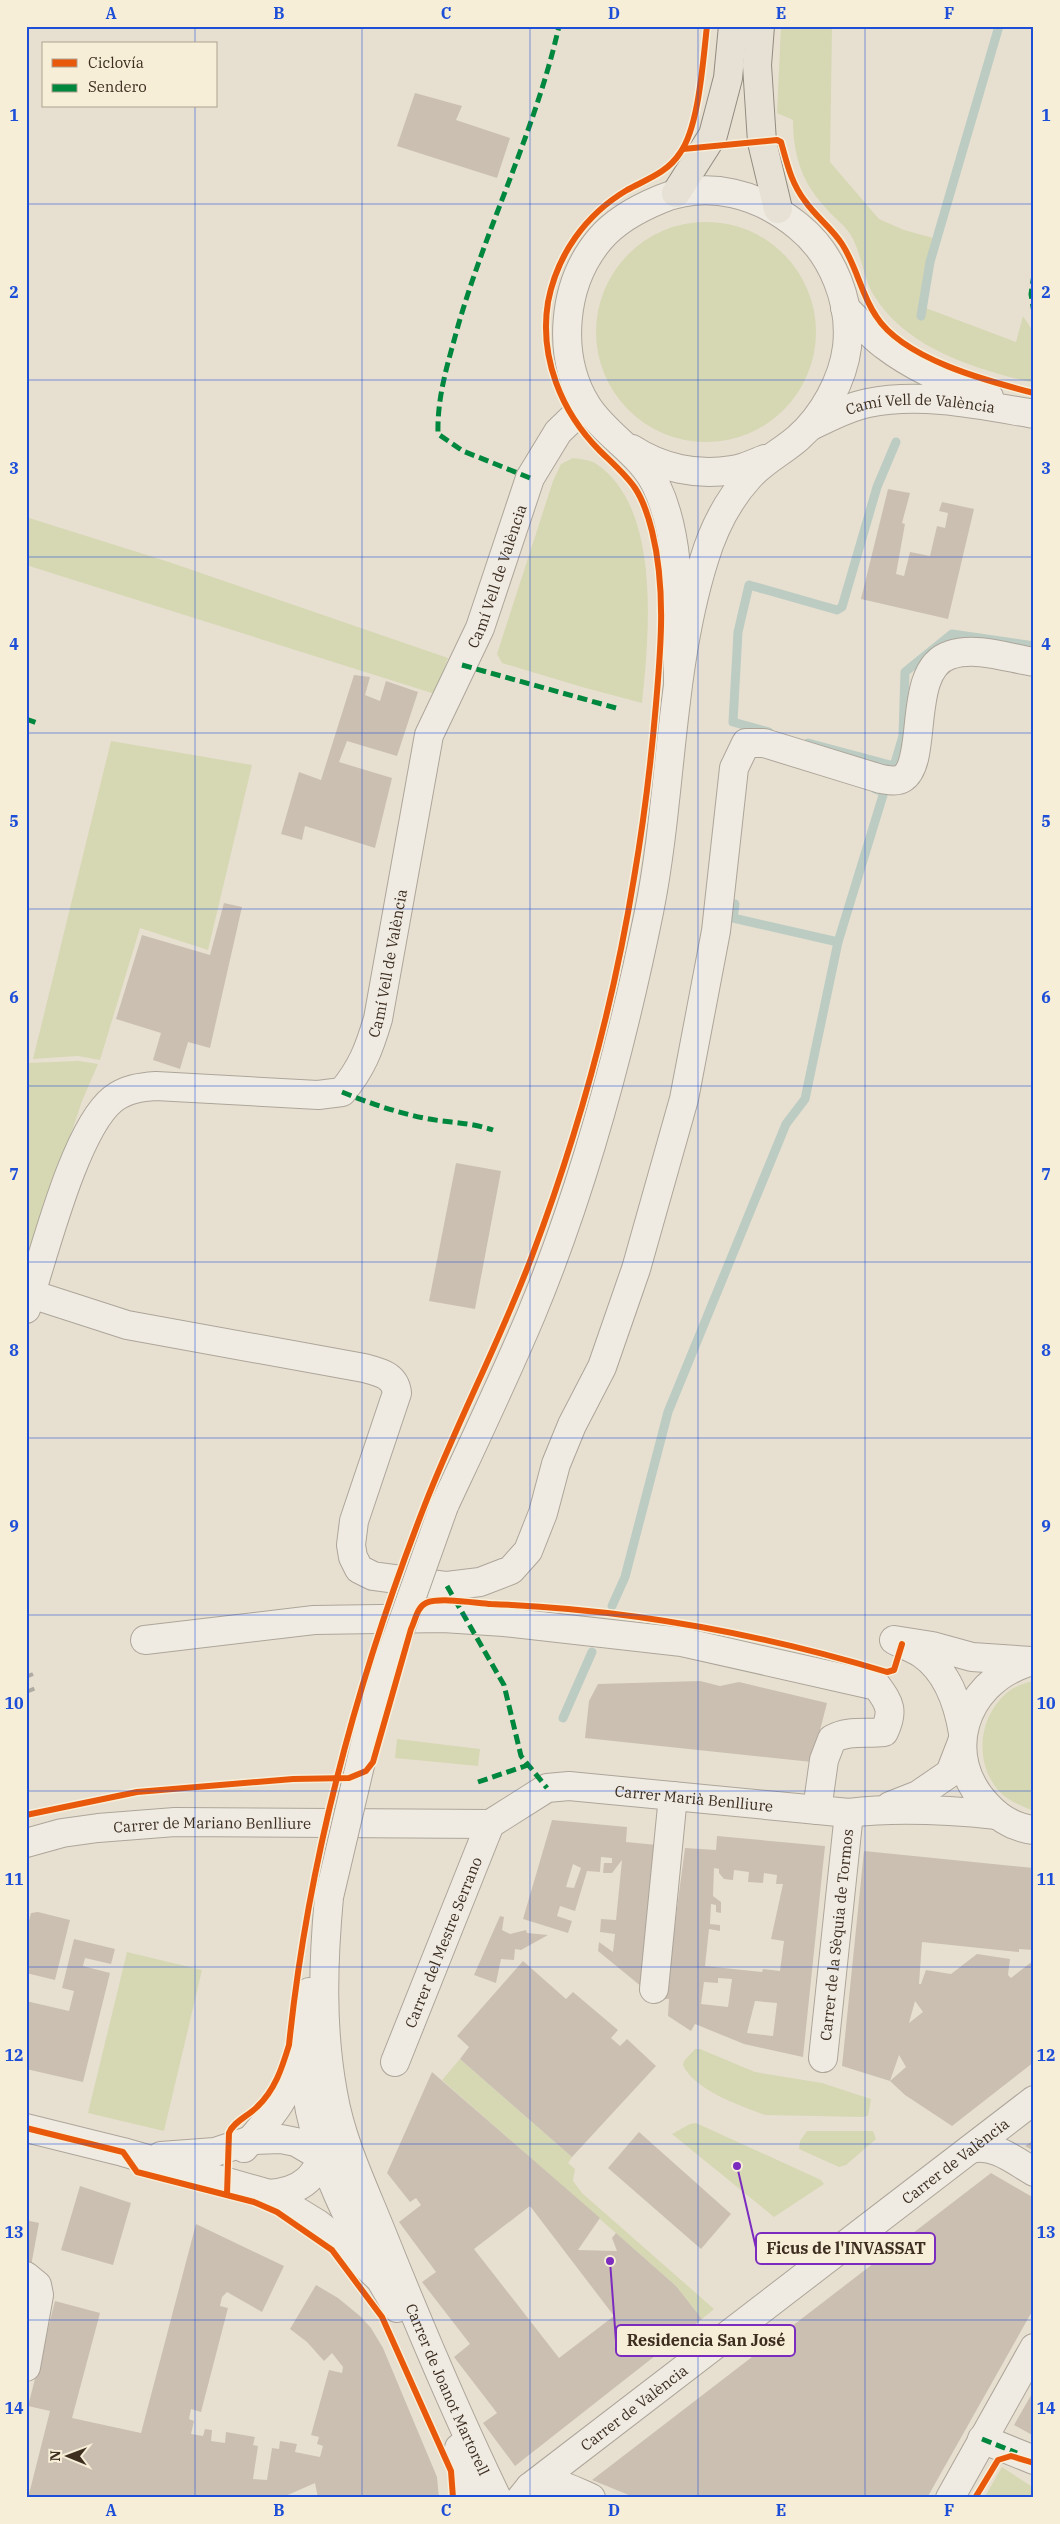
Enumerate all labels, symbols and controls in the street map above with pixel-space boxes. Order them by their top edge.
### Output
text: A [105,3,117,23]
text: B [273,3,285,23]
text: C [441,3,451,23]
text: D [608,3,620,23]
text: E [776,3,786,23]
text: F [944,3,954,23]
legend [42,42,218,108]
text: Ciclovía [88,53,144,72]
text: Sendero [88,77,147,96]
text: 1 [9,105,19,125]
text: 1 [1041,105,1051,125]
text: 2 [9,282,19,302]
text: 2 [1041,282,1051,302]
street label: Camí Vell de València [843,389,997,419]
text: 3 [9,458,19,478]
text: 3 [1041,458,1051,478]
street label: Camí Vell de València [462,502,530,651]
text: 4 [9,634,19,654]
text: 4 [1041,634,1051,654]
text: 5 [9,811,19,831]
text: 5 [1041,811,1051,831]
street label: Camí Vell de València [363,887,411,1040]
text: 6 [9,987,19,1007]
text: 6 [1041,987,1051,1007]
text: 7 [9,1164,19,1184]
text: 7 [1041,1164,1051,1184]
text: 8 [9,1340,19,1360]
text: 8 [1041,1340,1051,1360]
text: 9 [9,1516,19,1536]
text: 9 [1041,1516,1051,1536]
text: 10 [4,1693,24,1713]
text: 10 [1036,1693,1056,1713]
street label: Carrer Marià Benlliure [614,1781,774,1815]
street label: Carrer de Mariano Benlliure [113,1812,311,1836]
street label: Carrer de la Sèquia de Tormos [815,1828,857,2042]
street label: Carrer del Mestre Serrano [400,1854,486,2031]
text: 11 [4,1869,24,1889]
text: 11 [1036,1869,1056,1889]
text: 12 [4,2045,24,2065]
text: 12 [1036,2045,1056,2065]
street label: Carrer de València [898,2114,1012,2208]
text: 13 [4,2222,24,2242]
text: 13 [1036,2222,1056,2242]
callout: Ficus de l'INVASSAT [756,2233,935,2264]
text: Ficus de l'INVASSAT [766,2238,926,2258]
street label: Carrer de Joanot Martorell [402,2300,494,2478]
callout: Residencia San José [616,2325,795,2356]
text: Residencia San José [627,2330,785,2350]
street label: Carrer de València [576,2360,691,2454]
text: 14 [4,2398,24,2418]
text: 14 [1036,2398,1056,2418]
north arrow [42,2432,92,2482]
text: N [46,2450,64,2461]
text: A [105,2500,117,2520]
text: B [273,2500,285,2520]
text: C [441,2500,451,2520]
text: D [608,2500,620,2520]
text: E [776,2500,786,2520]
text: F [944,2500,954,2520]

